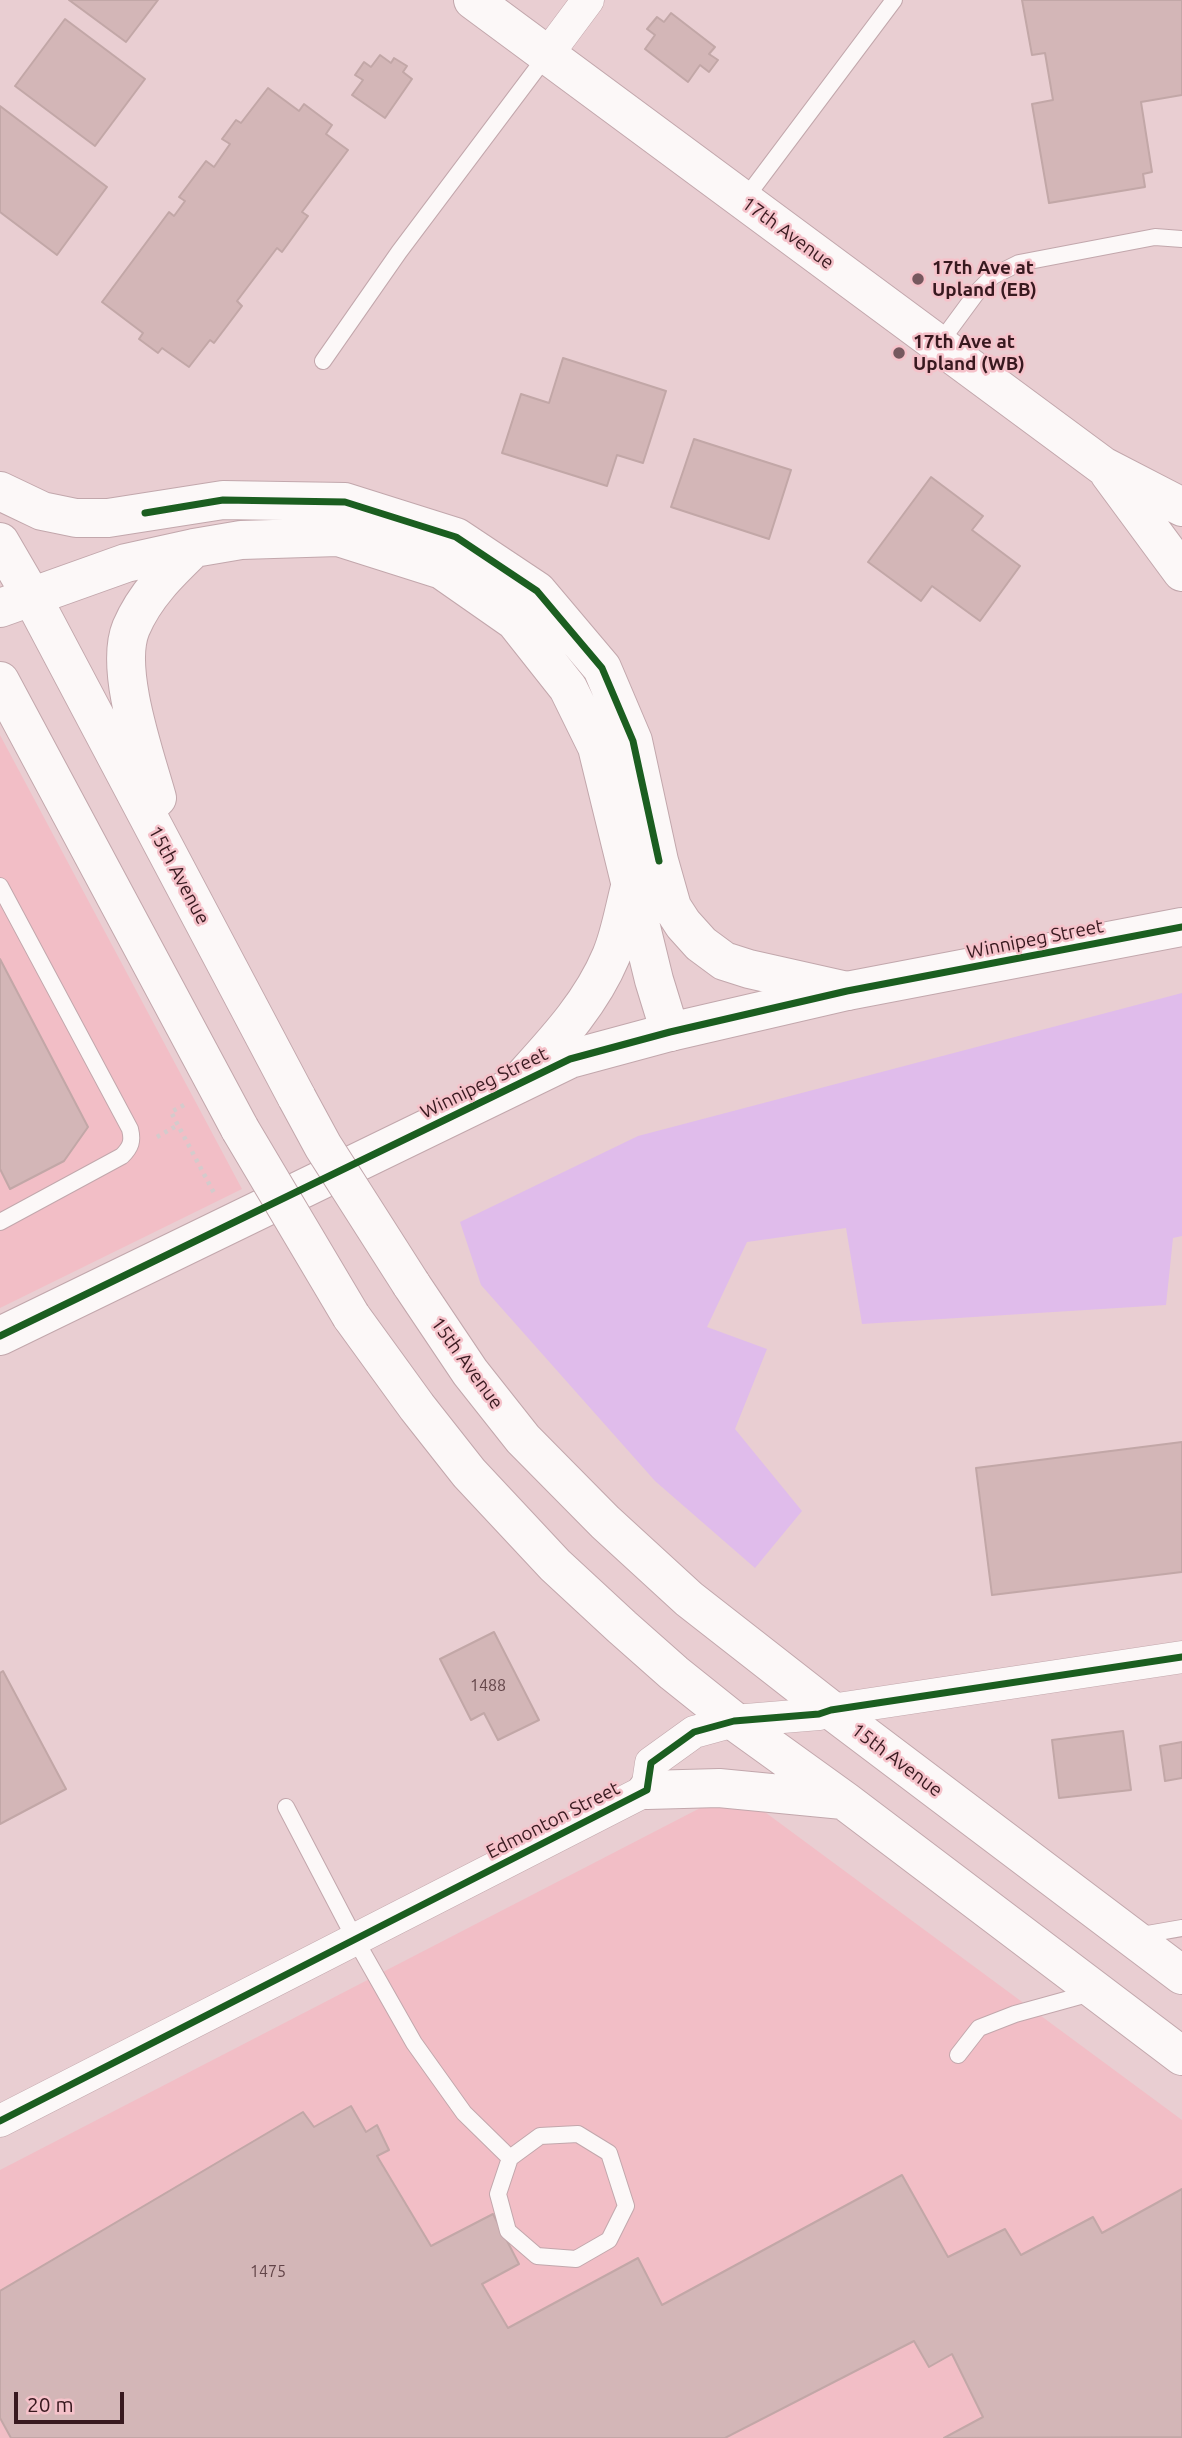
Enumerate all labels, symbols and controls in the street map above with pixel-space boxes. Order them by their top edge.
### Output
street label: 17th Avenue [738,192,838,274]
place label: 17th Ave at Upland (EB) [932,257,1037,301]
marker: 17th Ave at Upland (EB) [910,271,926,287]
place label: 17th Ave at Upland (WB) [913,331,1025,375]
marker: 17th Ave at Upland (WB) [891,345,907,361]
street label: 15th Avenue [144,822,214,928]
street label: Winnipeg Street [965,915,1105,963]
street label: Winnipeg Street [417,1042,551,1124]
street label: 15th Avenue [426,1313,508,1413]
house number: 1488 [470,1676,506,1696]
street label: 15th Avenue [847,1718,947,1802]
street label: Edmonton Street [482,1777,624,1863]
house number: 1475 [250,2262,286,2282]
scale bar [18,2378,128,2422]
text: 20 m [27,2392,74,2416]

